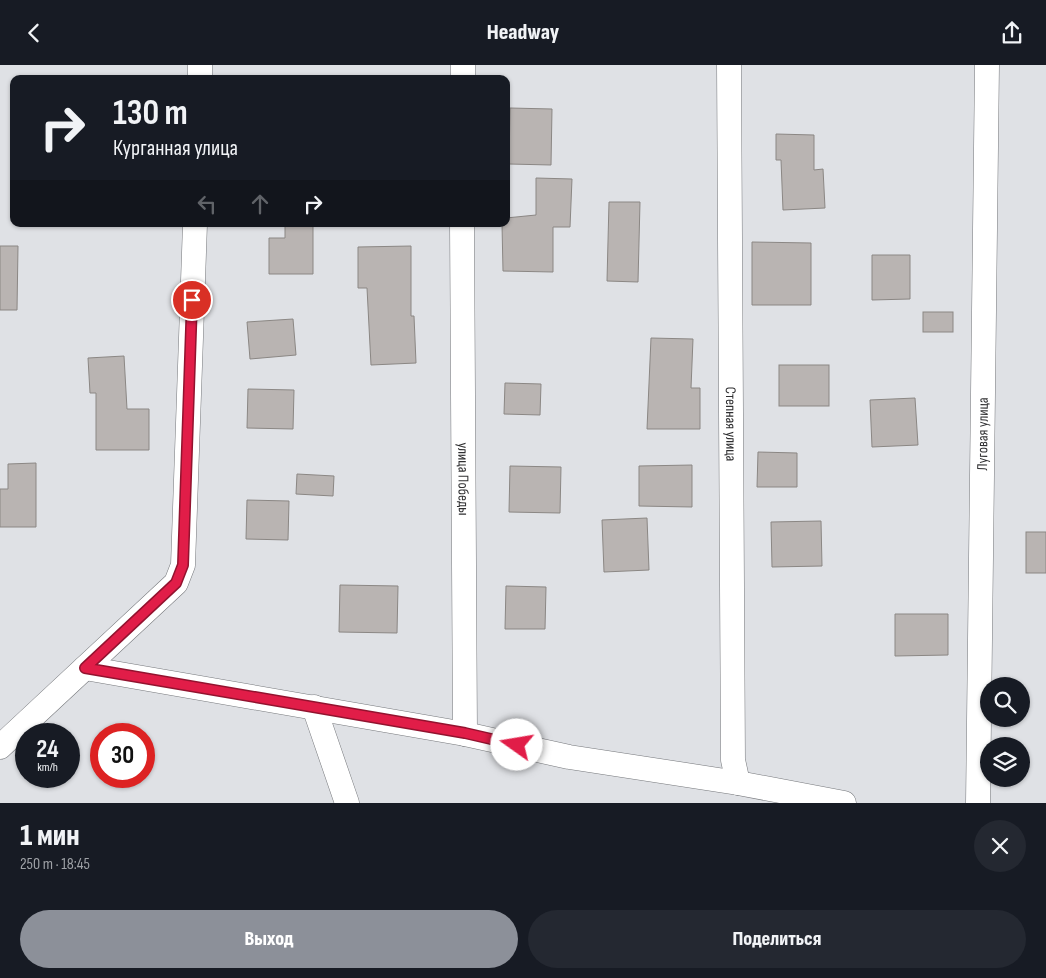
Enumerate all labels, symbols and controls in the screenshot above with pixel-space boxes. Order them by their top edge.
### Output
icon: back [20,19,48,47]
text: Headway [487,19,559,46]
icon: share [998,19,1026,47]
text: 130 m [113,92,188,135]
icon: right [30,95,95,160]
text: Курганная улица [113,135,238,162]
icon: left [193,190,221,218]
icon: ahead [246,190,274,218]
icon: right [299,190,327,218]
pin [171,279,213,321]
icon: arrive [178,286,206,314]
street label: Степная улица [721,387,740,462]
street label: Луговая улица [973,397,993,471]
street label: улица Победы [453,443,473,515]
map controls [980,677,1030,787]
button: search [980,677,1030,727]
position arrow [490,718,542,770]
speed limit sign: 30 [90,723,155,788]
text: 24 [36,734,59,765]
button: layers [980,737,1030,787]
text: km/h [37,760,58,775]
text: 1 мин [20,818,80,854]
button: close [974,820,1026,872]
text: 250 m · 18:45 [20,855,90,874]
button: Выход [20,910,518,968]
button: Поделиться [528,910,1026,968]

